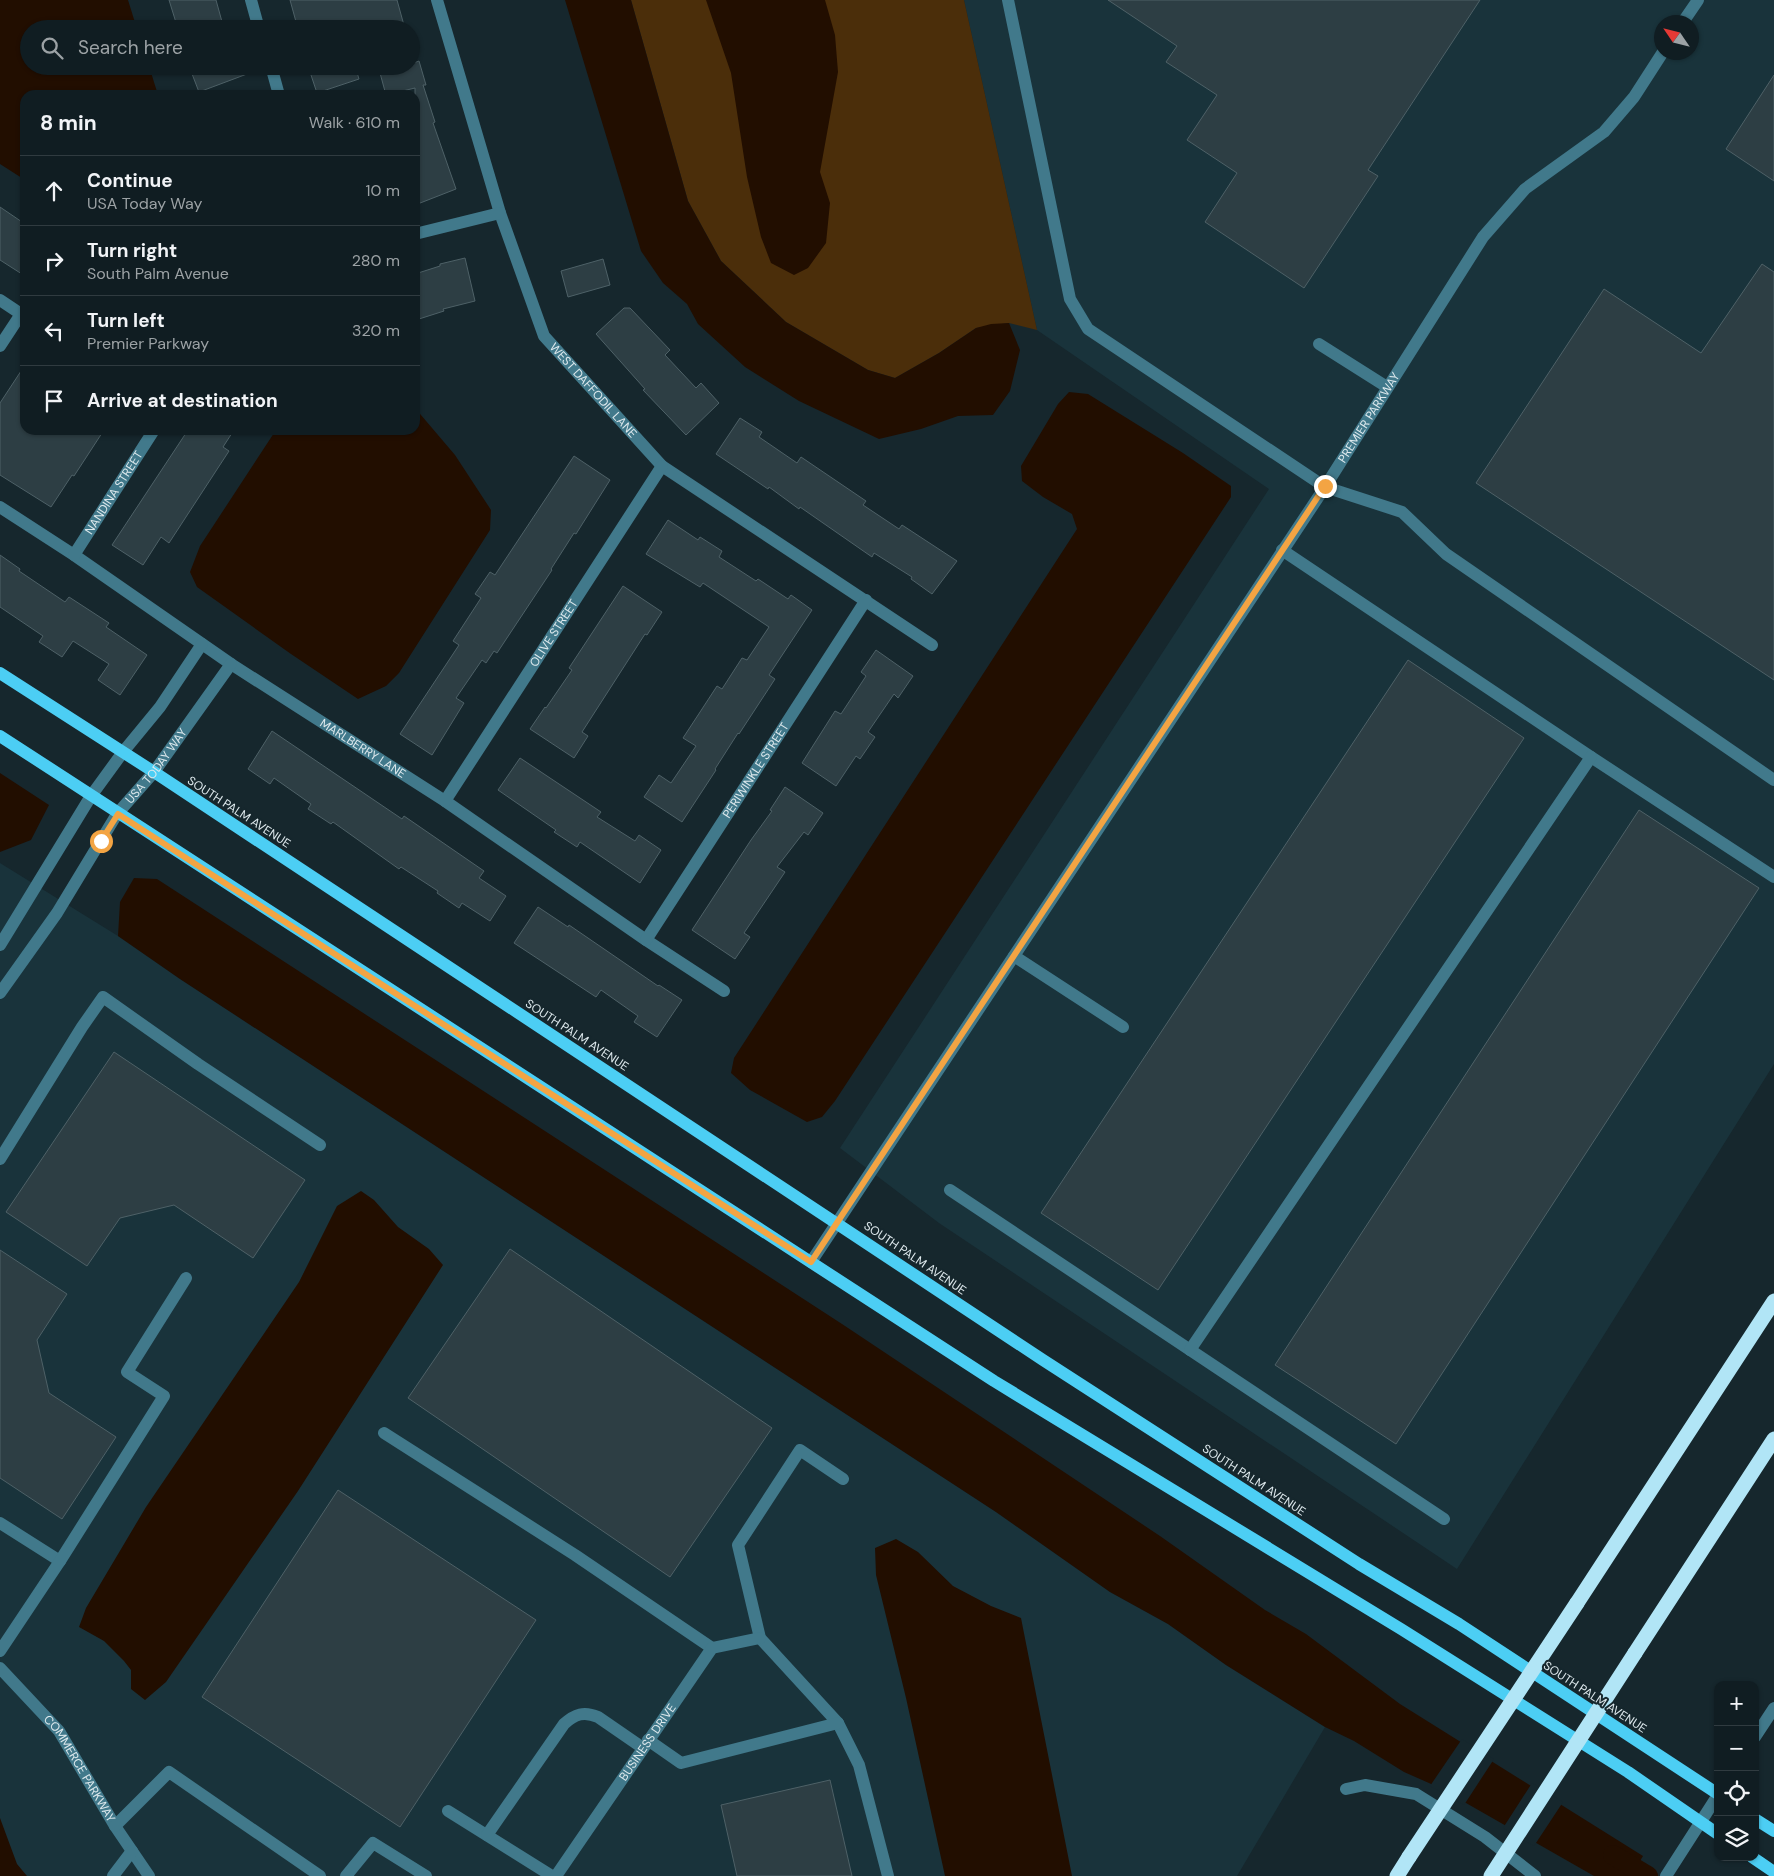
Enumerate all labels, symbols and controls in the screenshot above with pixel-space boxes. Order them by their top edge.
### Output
north arrow [1654,15,1699,60]
search box [20,20,420,75]
icon: search [38,34,66,62]
text: Search here [78,35,183,60]
text: 8 min [40,109,97,137]
text: Walk · 610 m [309,112,400,133]
text: Continue [87,168,173,193]
icon: ahead [40,177,68,205]
text: 10 m [366,180,400,201]
text: USA Today Way [87,193,202,214]
text: Turn right [87,238,177,263]
icon: right [40,247,68,275]
text: 280 m [352,250,400,271]
text: South Palm Avenue [87,263,229,284]
text: Turn left [87,308,165,333]
icon: left [40,317,68,345]
text: 320 m [352,320,400,341]
text: Premier Parkway [87,333,209,354]
street label: WEST DAFFODIL LANE [546,339,641,441]
street label: PREMIER PARKWAY [1334,369,1403,466]
icon: arrive [40,387,68,415]
text: Arrive at destination [87,388,278,413]
street label: NANDINA STREET [81,448,147,537]
route end [1314,475,1337,498]
street label: OLIVE STREET [526,596,582,670]
street label: MARLBERRY LANE [317,715,409,782]
street label: PERIWINKLE STREET [719,719,793,821]
street label: USA TODAY WAY [122,725,191,807]
street label: SOUTH PALM AVENUE [184,773,294,852]
route start [90,830,113,853]
street label: SOUTH PALM AVENUE [522,996,632,1075]
street label: SOUTH PALM AVENUE [861,1218,969,1298]
street label: SOUTH PALM AVENUE [1199,1441,1309,1520]
street label: SOUTH PALM AVENUE [1540,1658,1650,1737]
map controls [1714,1681,1759,1861]
button: + [1714,1681,1759,1726]
street label: BUSINESS DRIVE [615,1700,680,1784]
street label: COMMERCE PARKWAY [40,1712,119,1825]
button: − [1714,1726,1759,1771]
button: locate [1714,1771,1759,1816]
button: layers [1714,1816,1759,1861]

